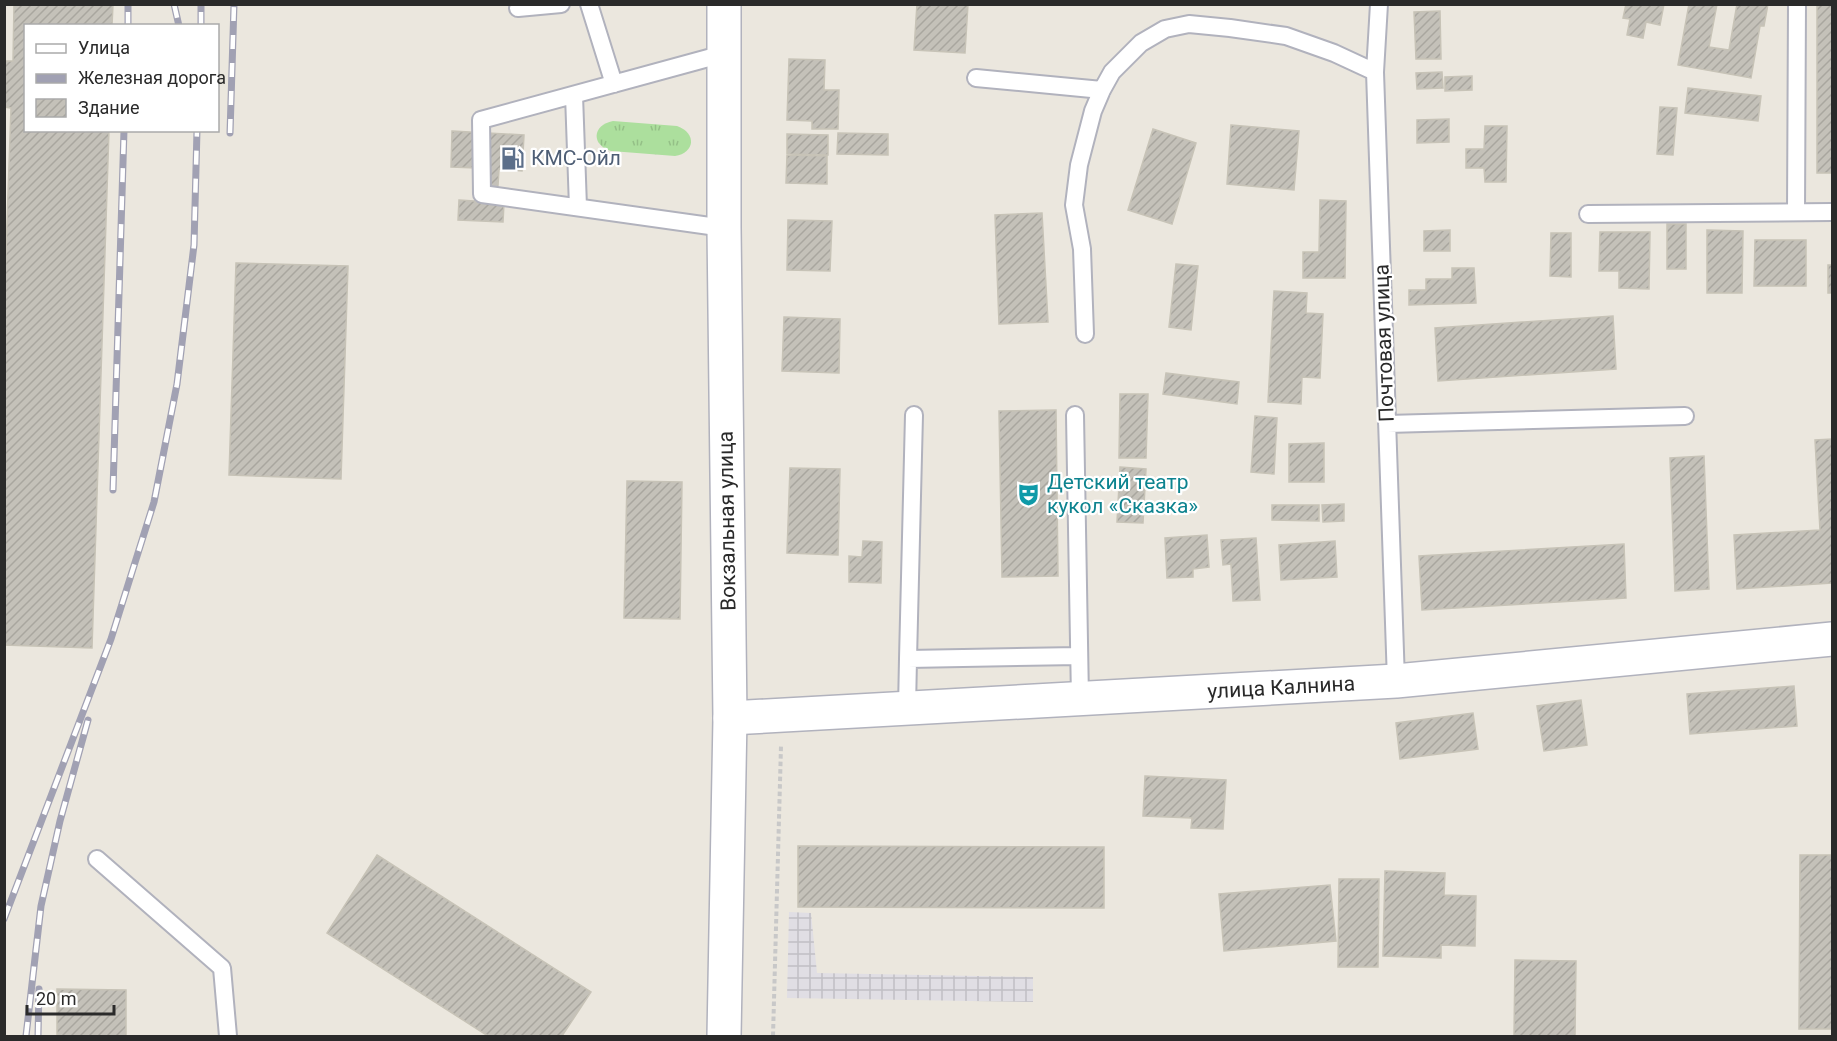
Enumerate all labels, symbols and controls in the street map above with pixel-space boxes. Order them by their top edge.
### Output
legend [24,24,219,132]
text: Улица [78,37,130,58]
text: Железная дорога [78,67,226,88]
text: Здание [78,97,140,118]
fuel station icon: КМС-Ойл [500,145,526,171]
place label: КМС-Ойл [531,146,621,170]
street label: Почтовая улица [1369,264,1399,422]
street label: Вокзальная улица [713,431,741,611]
place label: Детский театр кукол «Сказка» [1047,470,1198,518]
theatre icon: Детский театр кукол «Сказка» [1016,481,1042,507]
street label: улица Калнина [1207,671,1356,703]
scale bar [27,978,114,1016]
text: 20 m [36,988,76,1009]

